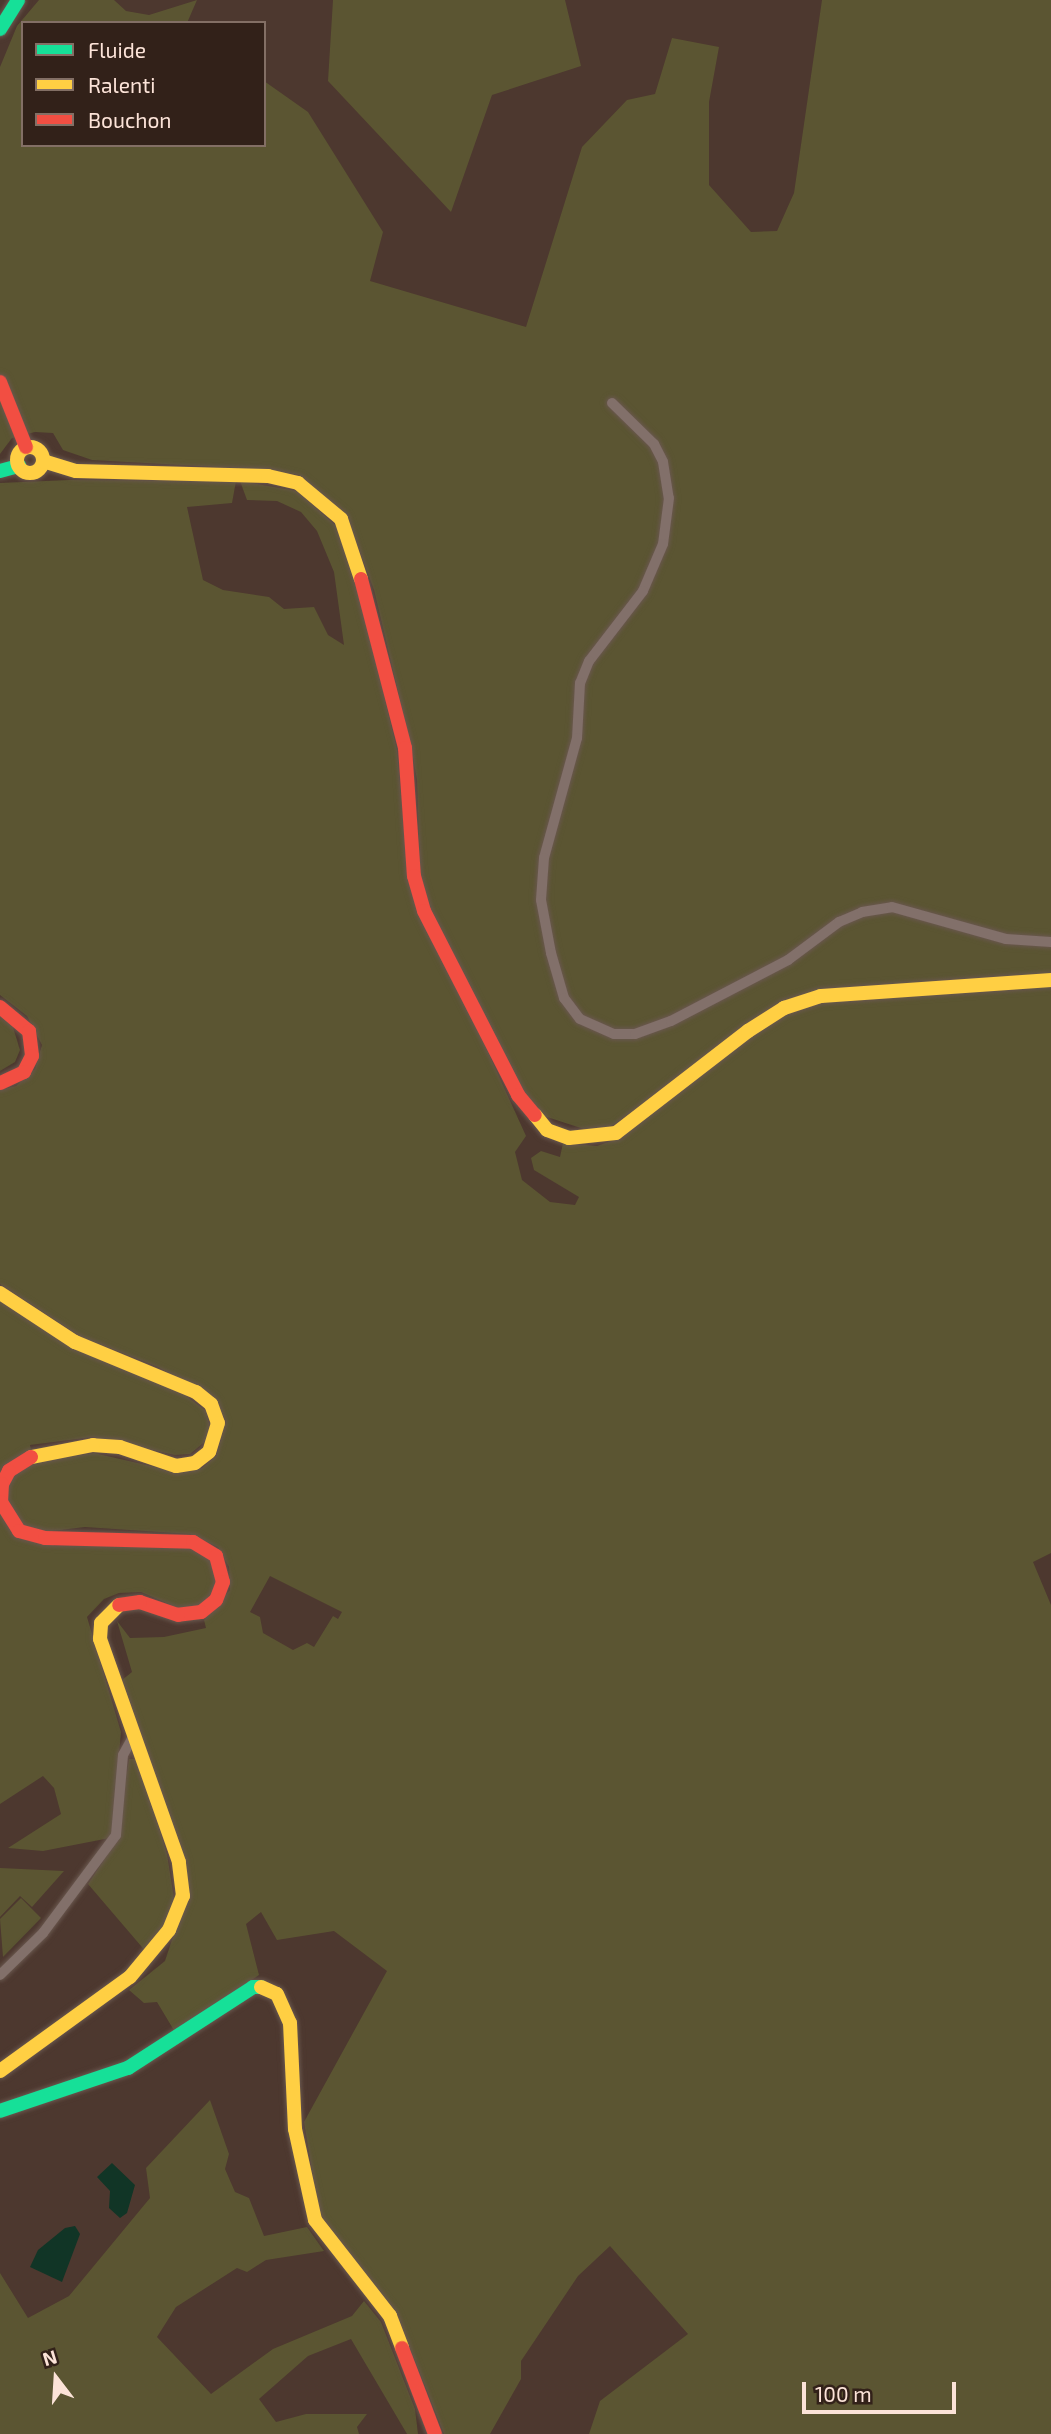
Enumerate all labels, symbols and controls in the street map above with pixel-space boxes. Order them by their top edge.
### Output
legend [21,21,266,147]
text: Fluide [88,37,146,62]
text: Ralenti [88,72,155,97]
text: Bouchon [88,107,172,132]
north arrow [21,2343,91,2413]
text: N [40,2344,60,2370]
scale bar [806,2368,960,2412]
text: 100 m [815,2381,872,2406]

